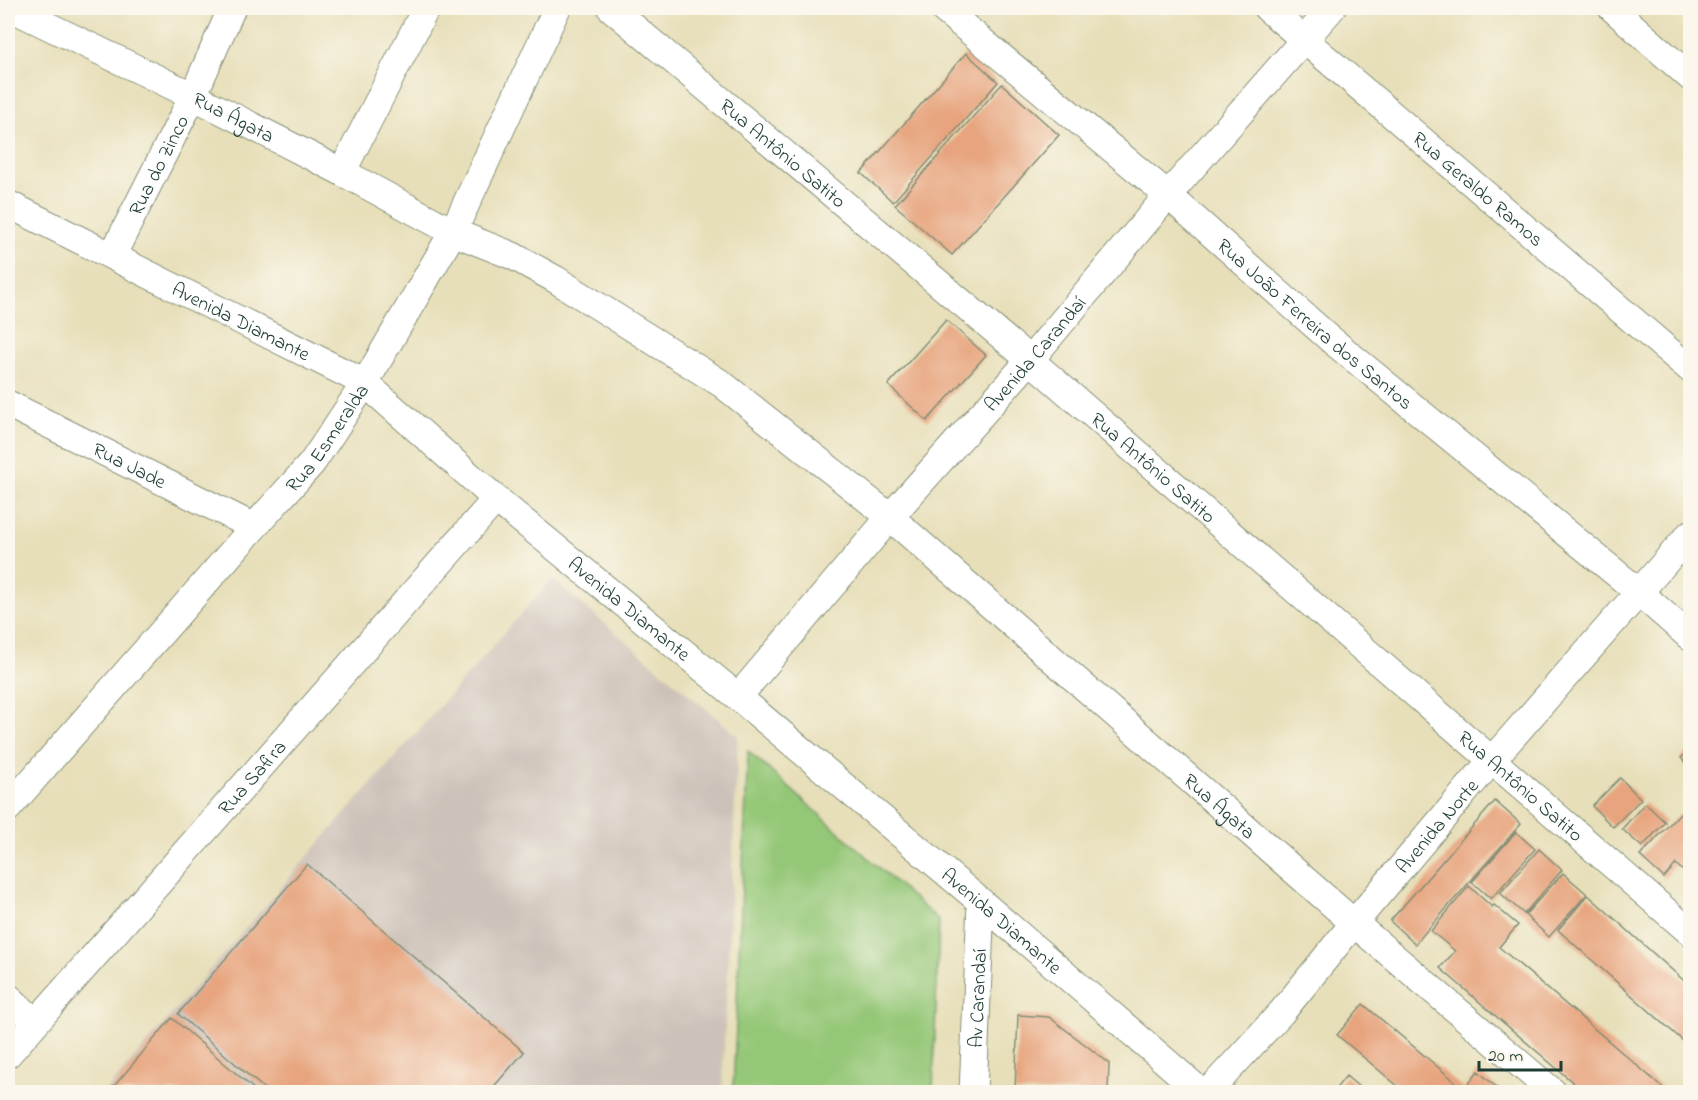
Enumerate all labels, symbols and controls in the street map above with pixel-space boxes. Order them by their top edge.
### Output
street label: Rua Ágata [187,86,278,152]
street label: Rua Antônio Satito [712,93,851,216]
street label: Rua do Zinco [123,111,198,221]
street label: Rua Geraldo Ramos [1405,126,1549,255]
street label: Rua João Ferreira dos Santos [1209,233,1418,418]
street label: Avenida Diamante [166,276,314,370]
street label: Avenida Carandaí [978,291,1095,419]
street label: Rua Esmeralda [280,379,377,500]
street label: Rua Antônio Satito [1083,407,1221,532]
street label: Rua Jade [87,436,170,498]
street label: Avenida Diamante [560,551,696,669]
street label: Rua Antônio Satito [1450,725,1588,850]
street label: Rua Safira [212,734,295,823]
street label: Rua Ágata [1176,768,1261,847]
street label: Avenida Norte [1390,774,1487,881]
street label: Avenida Diamante [934,862,1067,983]
street label: Av Carandaí [963,948,996,1048]
scale bar [1479,1034,1562,1072]
text: 20 m [1488,1044,1523,1070]

